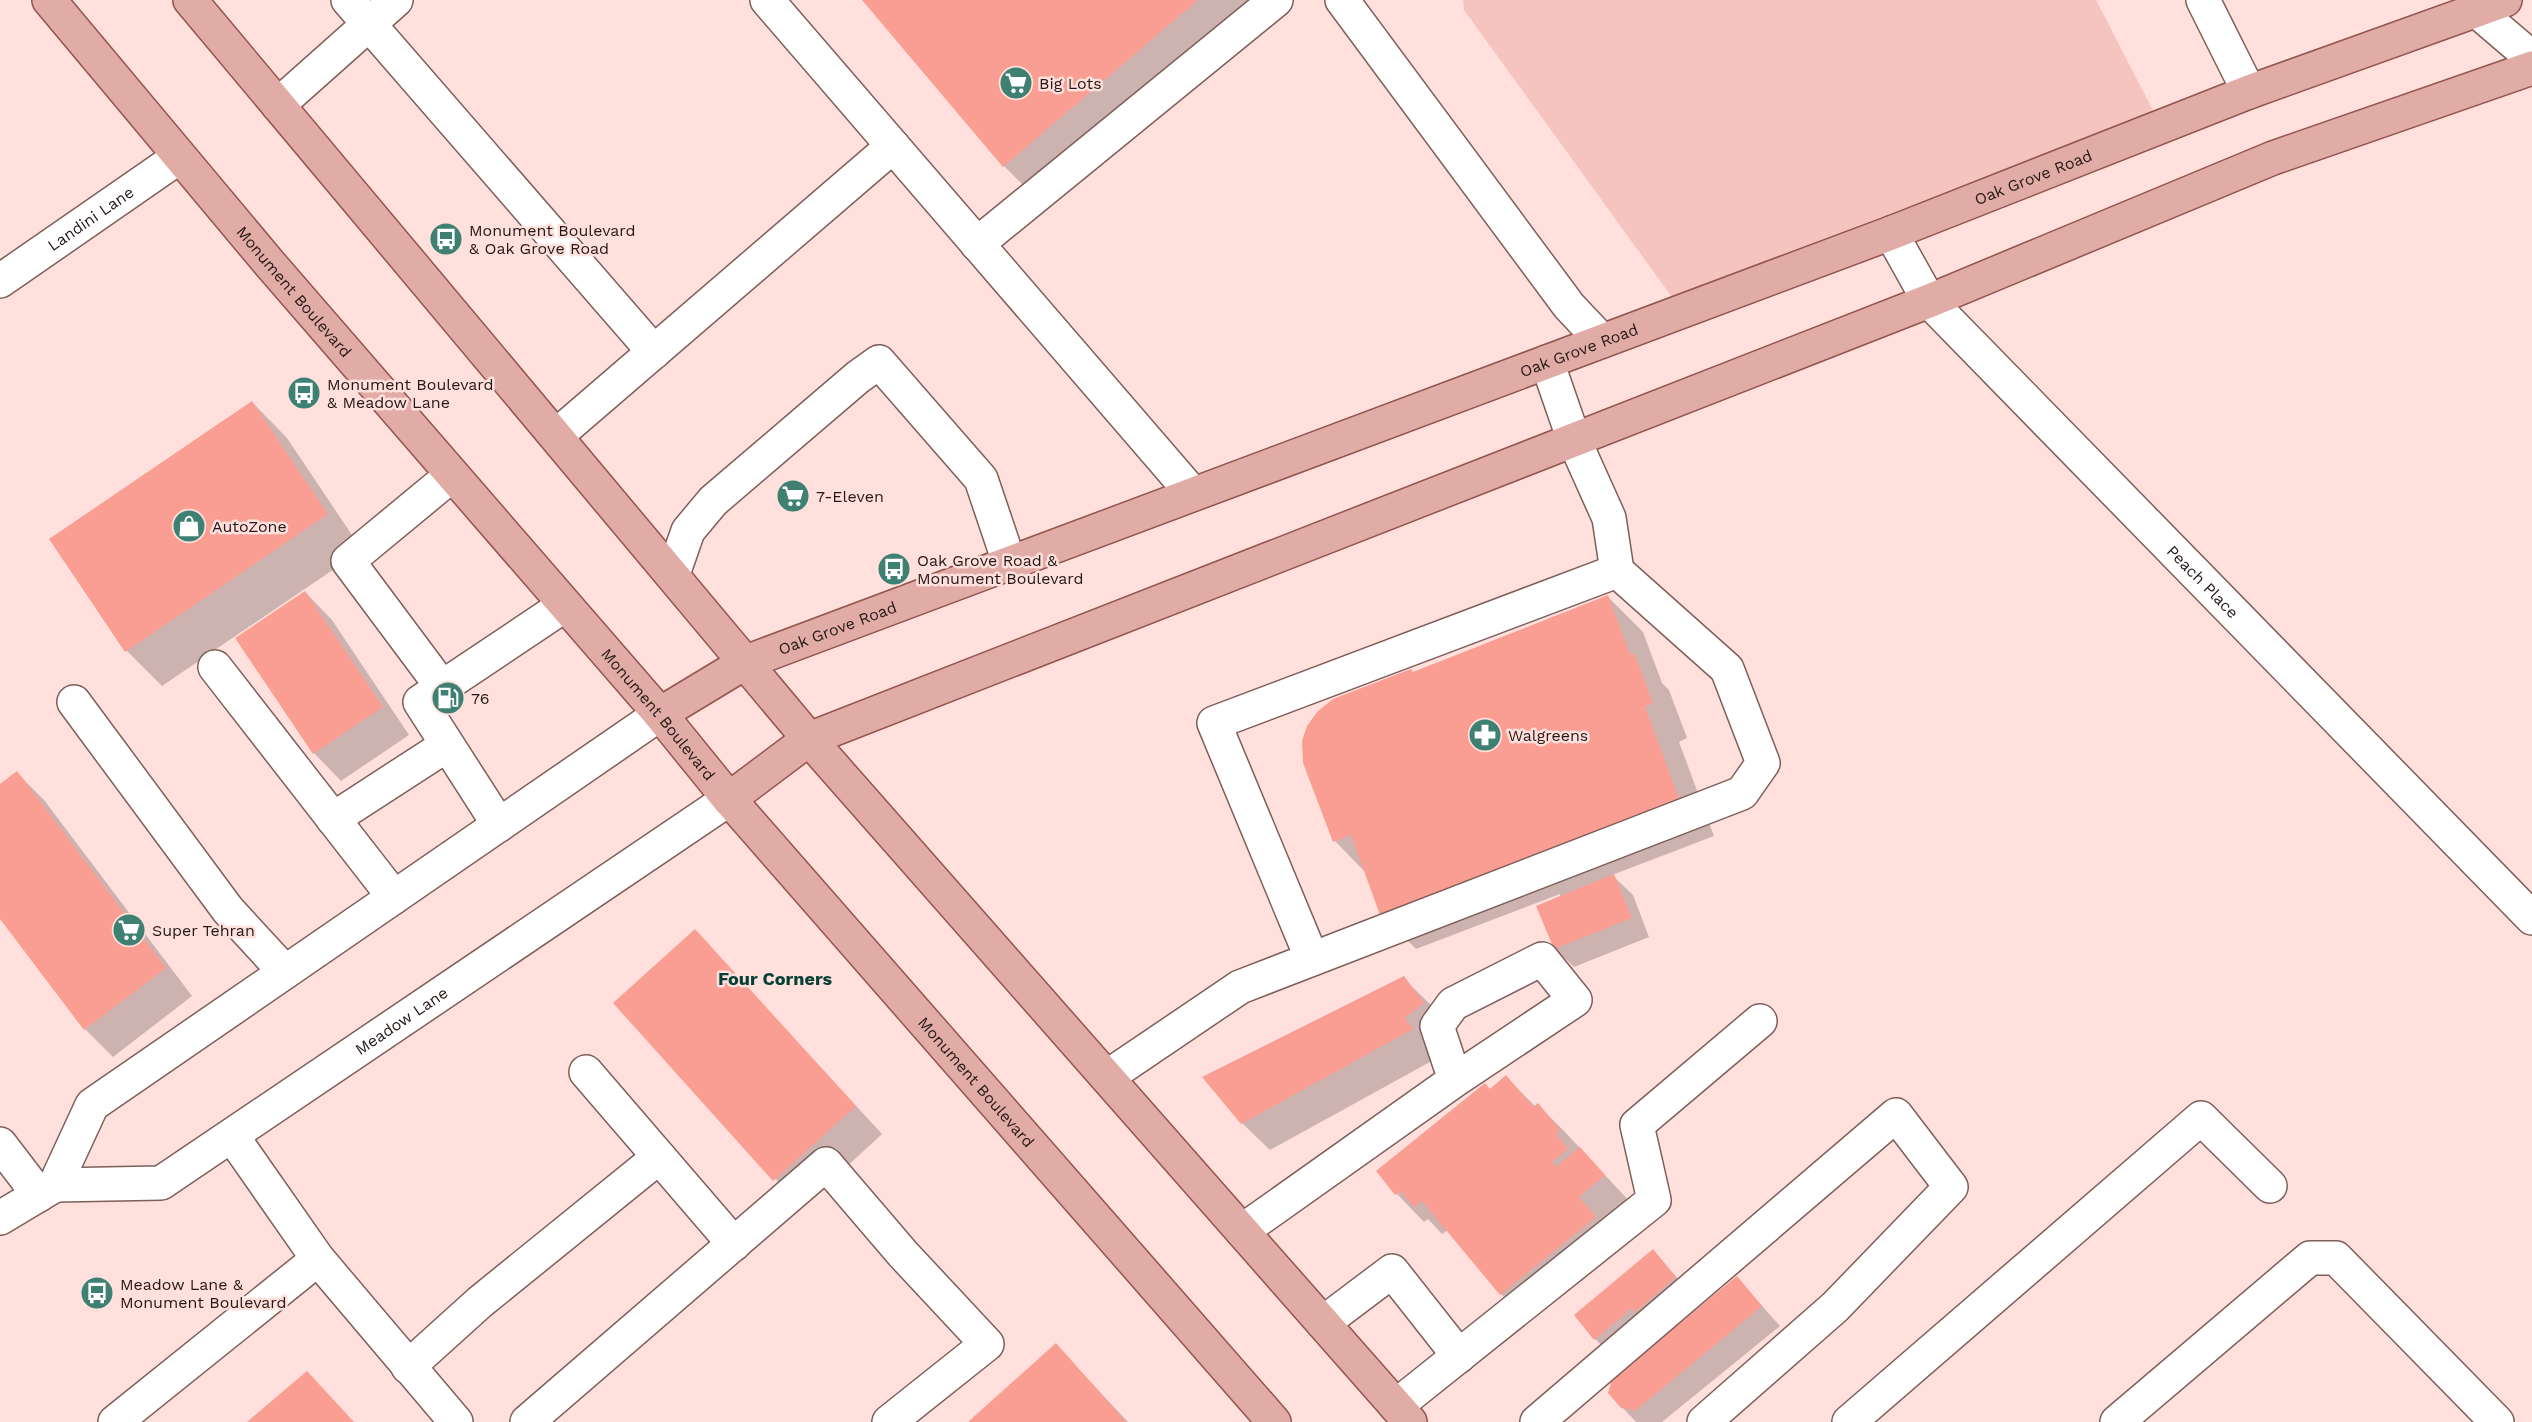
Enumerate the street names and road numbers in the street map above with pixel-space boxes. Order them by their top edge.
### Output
street label: Oak Grove Road [1972,145,2095,209]
street label: Landini Lane [44,182,137,255]
street label: Monument Boulevard [233,222,356,361]
street label: Oak Grove Road [1517,319,1641,381]
street label: Peach Place [2163,541,2243,622]
street label: Oak Grove Road [776,597,899,659]
street label: Monument Boulevard [598,644,719,784]
street label: Meadow Lane [351,983,451,1059]
street label: Monument Boulevard [914,1013,1038,1151]

